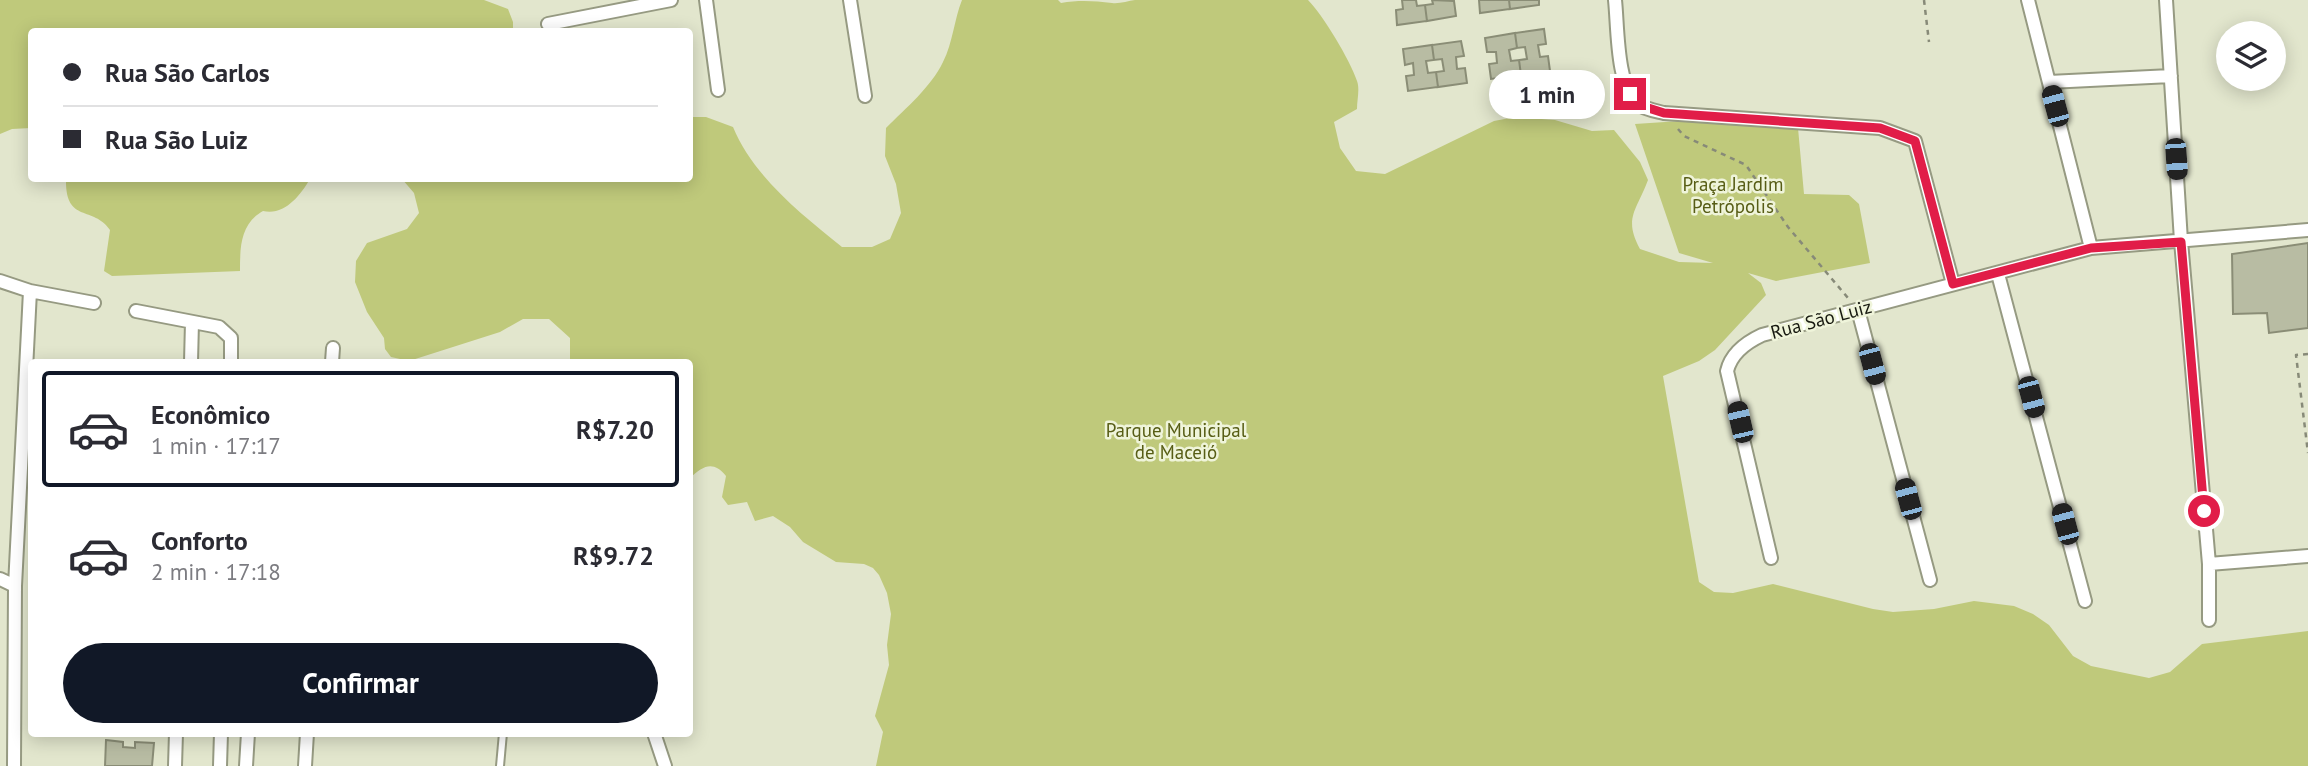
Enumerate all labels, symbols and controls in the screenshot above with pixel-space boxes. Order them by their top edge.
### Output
map controls [2216,21,2286,91]
button: layers [2216,21,2286,91]
text: Rua São Carlos [105,56,270,89]
callout: 1 min [1490,70,1606,119]
route end [1614,78,1646,110]
text: 1 min [1519,80,1575,109]
car [2040,83,2071,129]
text: Rua São Luiz [105,123,248,156]
car [2165,137,2188,181]
park label: Praça Jardim Petrópolis [1682,172,1784,218]
street label: Rua São Luiz [1768,294,1874,344]
car [1857,341,1888,387]
car [2016,374,2047,420]
icon: car [67,398,130,461]
text: Econômico [151,398,270,431]
car [1726,399,1755,445]
text: R$7.20 [576,413,654,446]
park label: Parque Municipal de Maceió [1106,418,1247,464]
text: 1 min · 17:17 [151,431,281,460]
car [1893,476,1924,522]
route start [2188,495,2220,527]
car [2050,501,2081,547]
icon: car [67,524,130,587]
text: Conforto [151,524,248,557]
text: R$9.72 [573,539,654,572]
text: 2 min · 17:18 [151,557,281,586]
button: Confirmar [63,643,658,723]

